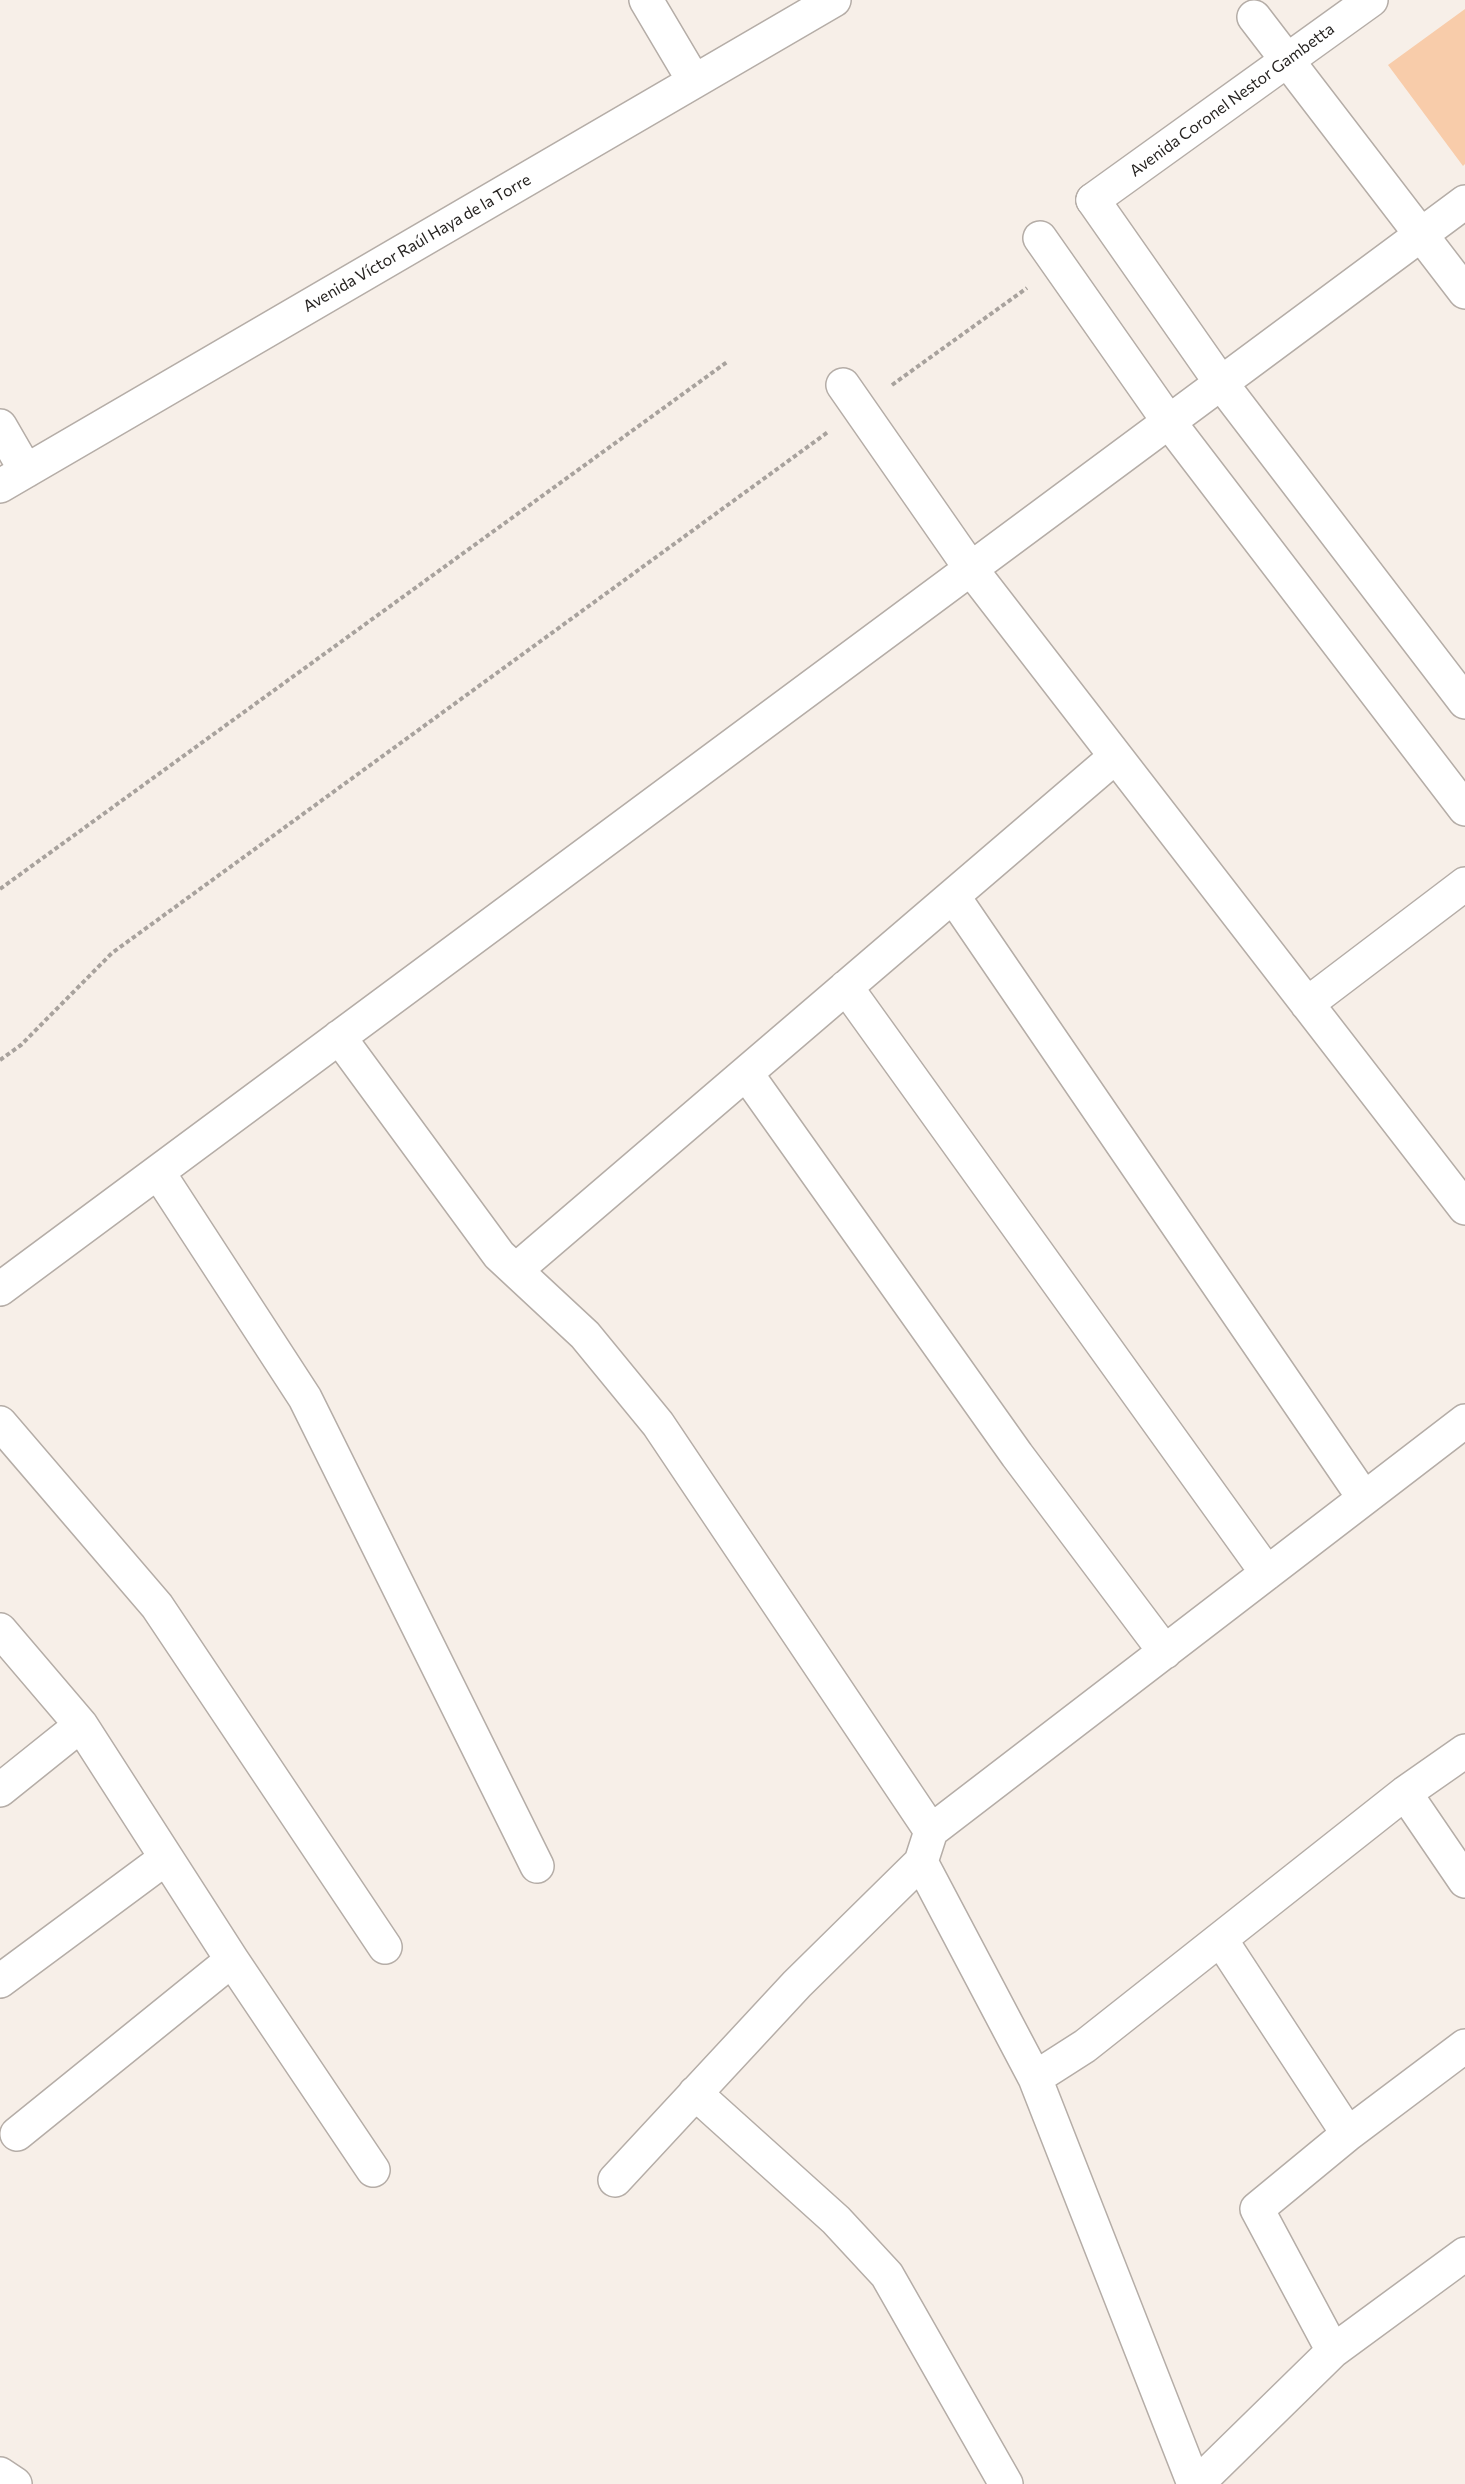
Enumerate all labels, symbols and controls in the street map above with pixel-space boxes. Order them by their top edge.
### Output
street label: Avenida Coronel Nestor Gambetta [1126,19,1338,181]
street label: Avenida Víctor Raúl Haya de la Torre [300,170,534,316]

